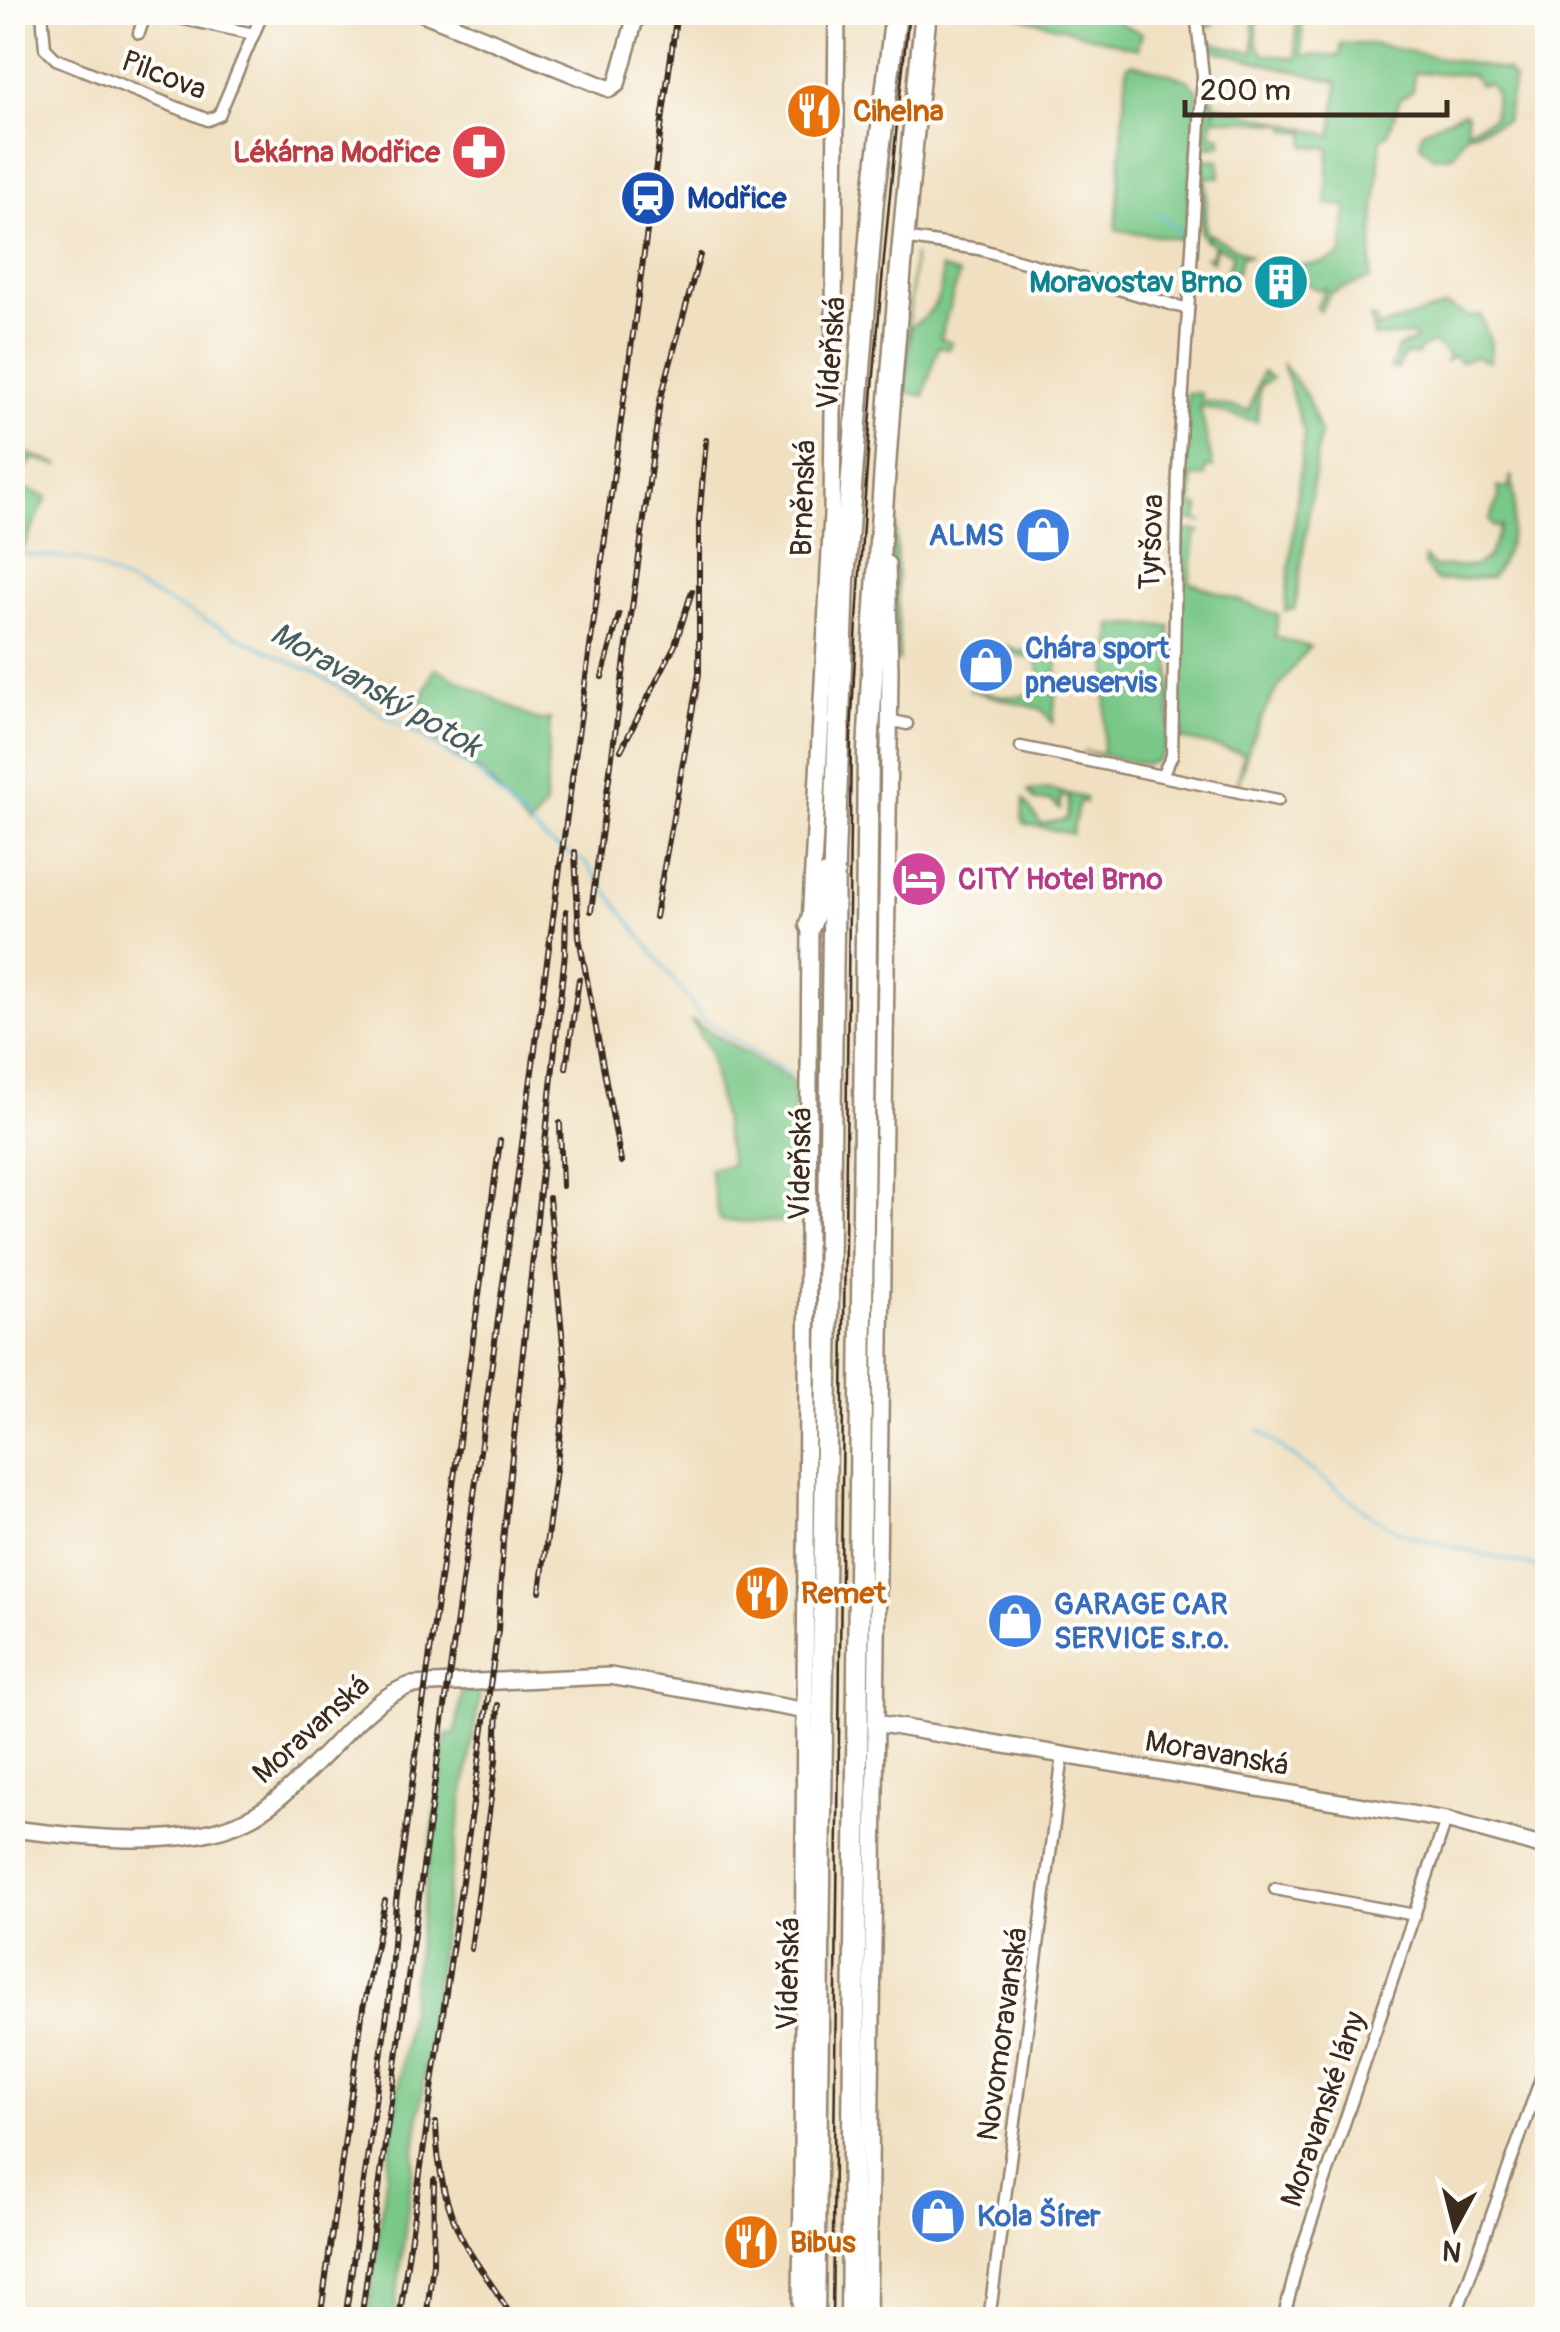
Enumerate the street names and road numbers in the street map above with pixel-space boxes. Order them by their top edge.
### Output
street label: Pilcova [116,42,211,108]
street label: Vídeňská [809,295,854,411]
street label: Brněnská [783,439,824,557]
street label: Tyršova [1131,493,1172,591]
street label: Vídeňská [781,1107,820,1221]
street label: Moravanská [245,1667,378,1792]
street label: Moravanská [1142,1723,1292,1784]
street label: Vídeňská [769,1917,808,2031]
street label: Novomoravanská [969,1925,1036,2143]
street label: Moravanské lány [1273,2007,1374,2212]

